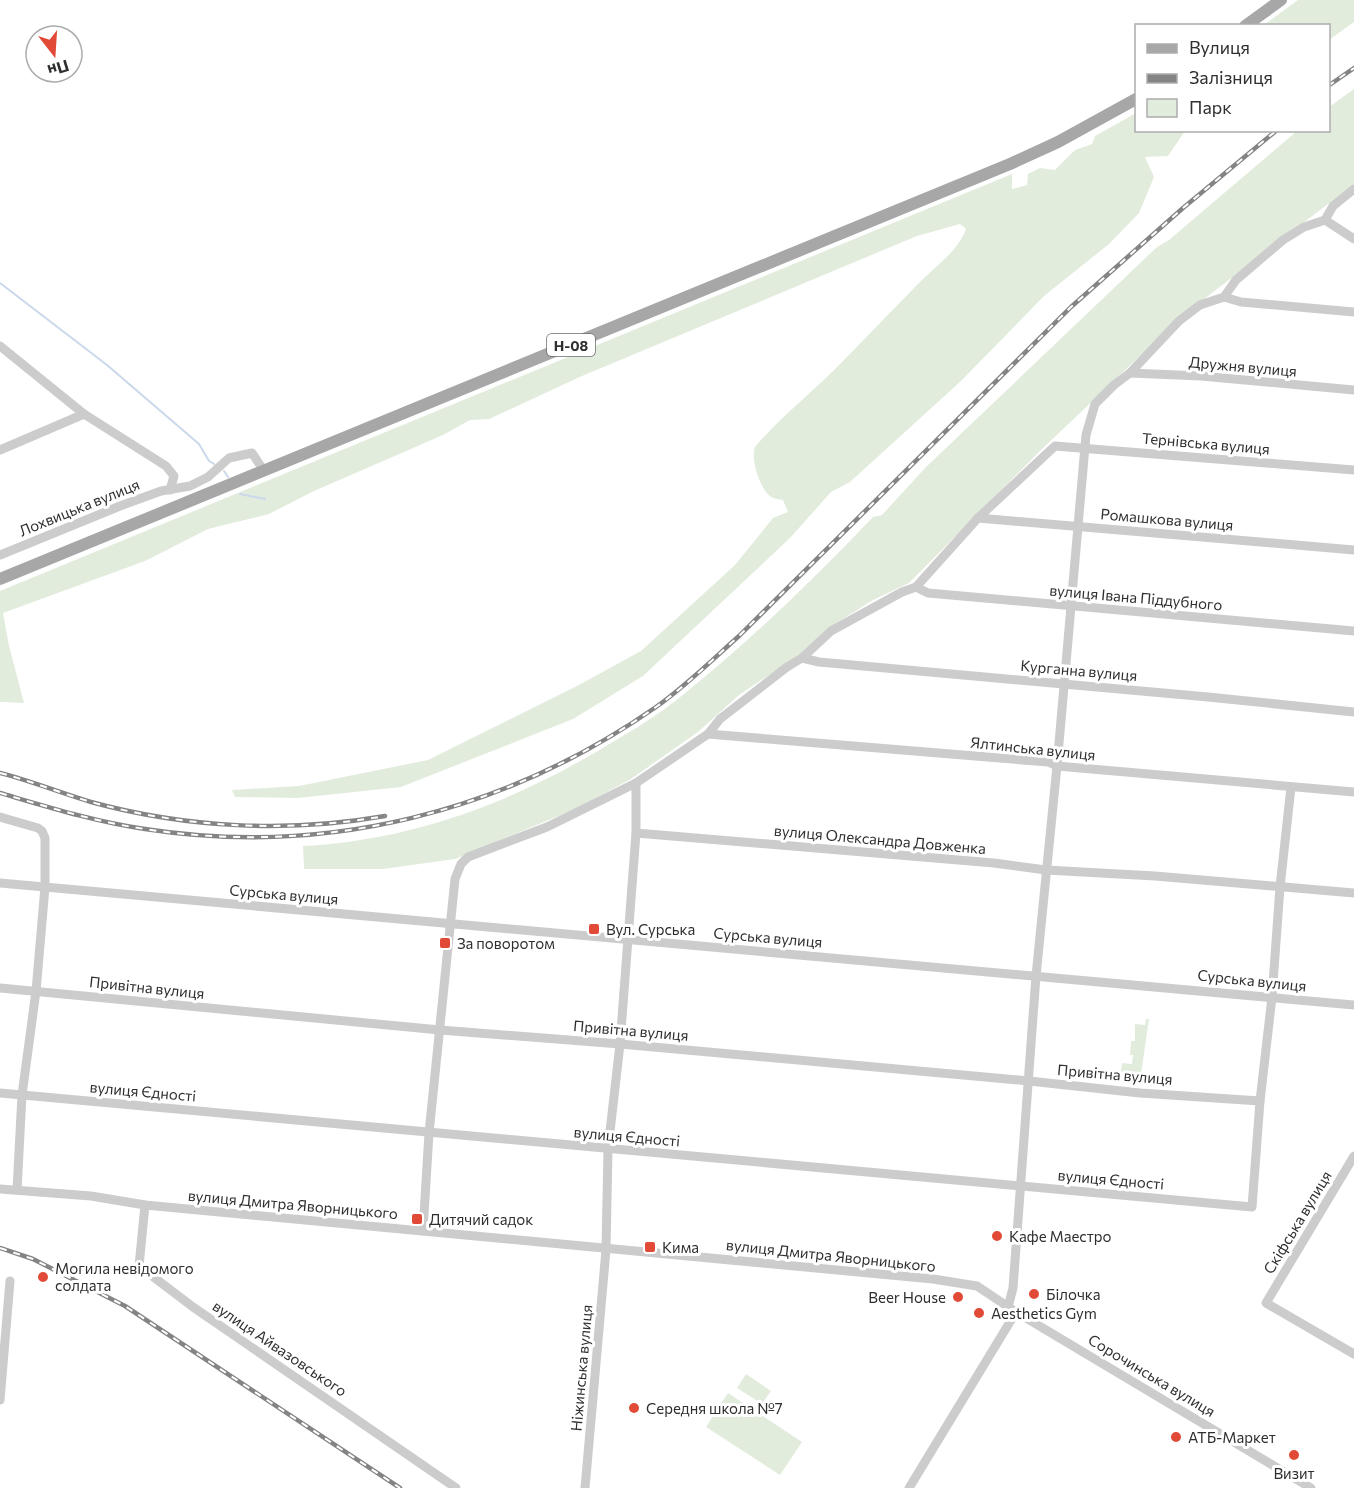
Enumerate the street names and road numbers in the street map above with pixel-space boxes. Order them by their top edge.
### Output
road number: Н-08 [547,334,595,356]
street label: Дружня вулиця [1188,352,1298,380]
street label: Тернівська вулиця [1141,428,1271,458]
street label: Лохвицька вулиця [16,475,142,539]
street label: Ромашкова вулиця [1100,504,1234,534]
street label: вулиця Івана Піддубного [1049,580,1223,614]
street label: Курганна вулиця [1020,656,1138,684]
street label: Ялтинська вулиця [970,732,1096,764]
street label: вулиця Олександра Довженка [773,821,987,857]
street label: Сурська вулиця [229,880,339,908]
street label: Сурська вулиця [713,923,823,951]
street label: Сурська вулиця [1197,965,1307,995]
street label: Привітна вулиця [89,972,205,1002]
street label: Привітна вулиця [573,1016,689,1044]
street label: Привітна вулиця [1057,1060,1173,1088]
street label: вулиця Єдності [89,1077,197,1105]
street label: вулиця Єдності [573,1122,681,1150]
street label: вулиця Єдності [1057,1165,1165,1193]
street label: Скіфська вулиця [1259,1167,1335,1277]
street label: вулиця Дмитра Яворницького [187,1186,399,1222]
street label: вулиця Дмитра Яворницького [725,1235,937,1275]
street label: вулиця Айвазовського [209,1296,351,1400]
street label: Ніжинська вулиця [567,1304,595,1432]
street label: Сорочинська вулиця [1085,1330,1219,1420]

